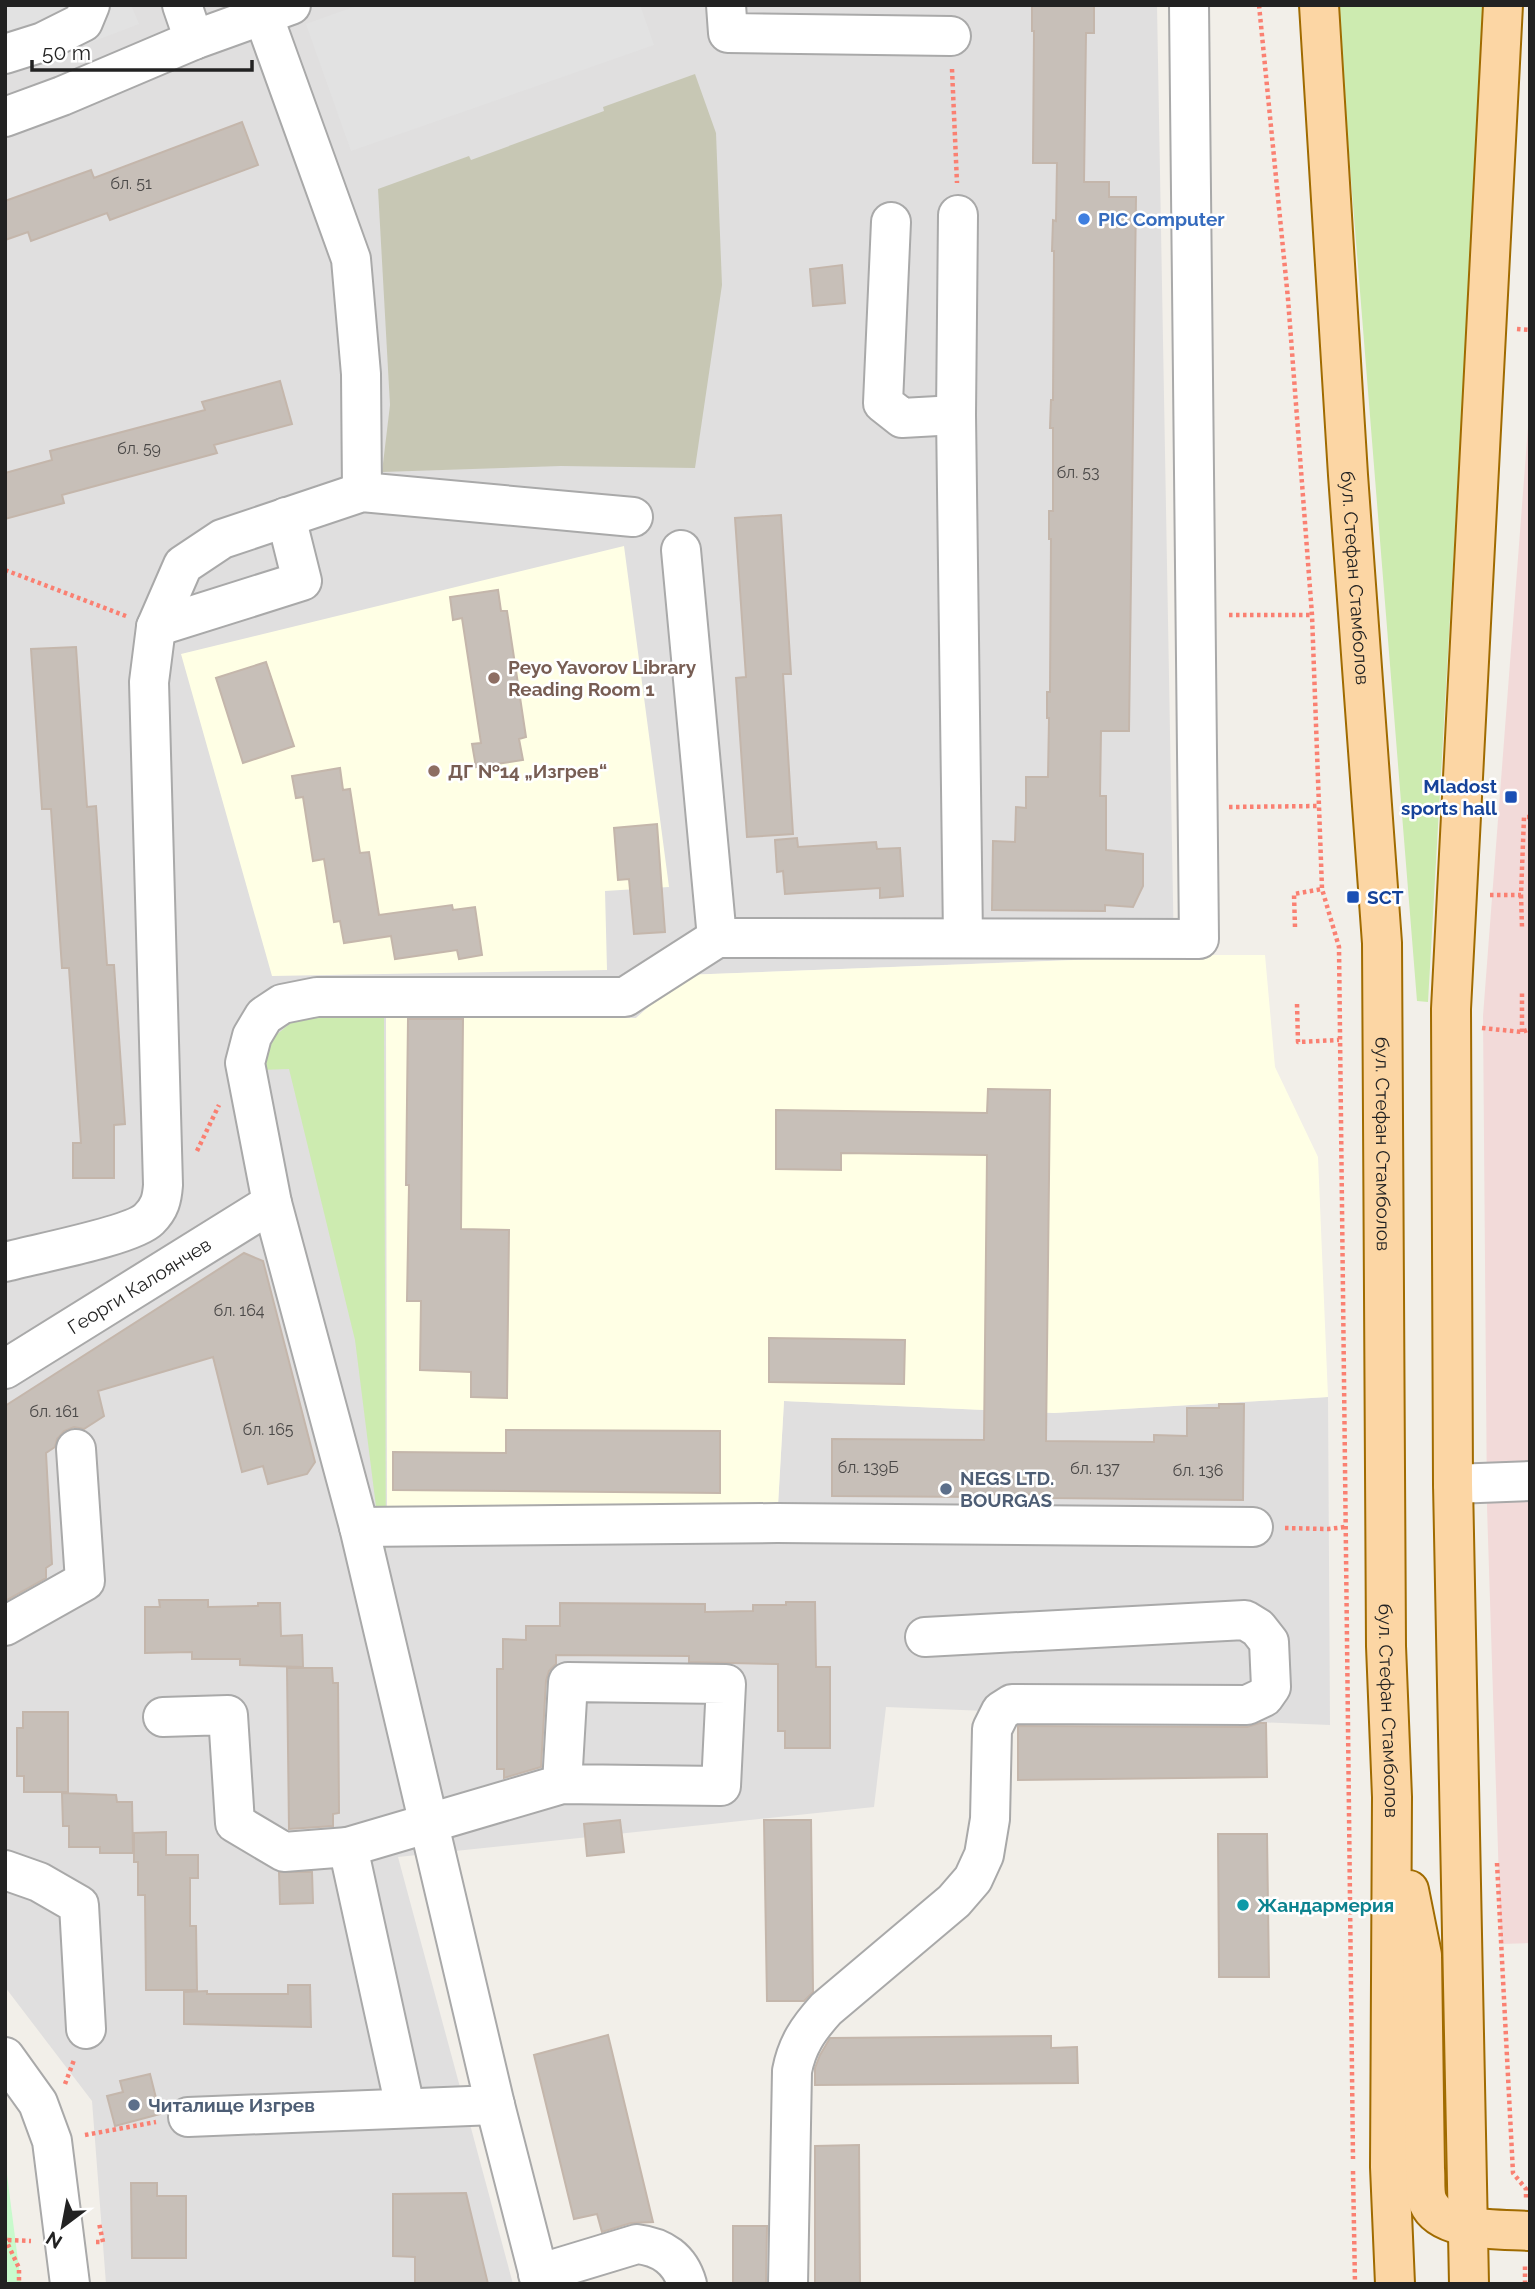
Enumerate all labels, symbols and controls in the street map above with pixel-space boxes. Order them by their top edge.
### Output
scale bar [32,28,252,72]
text: 50 m [42,40,91,65]
house number: бл. 51 [110,174,152,193]
place label: PIC Computer [1098,208,1225,230]
marker: PIC Computer [1076,211,1092,227]
house number: бл. 59 [117,439,161,458]
house number: бл. 53 [1056,463,1100,482]
street label: бул. Стефан Стамболов [1337,470,1374,686]
place label: Peyo Yavorov Library Reading Room 1 [508,656,697,700]
marker: Peyo Yavorov Library Reading Room 1 [486,670,502,686]
place label: ДГ №14 „Изгрев“ [448,760,607,782]
marker: ДГ №14 „Изгрев“ [426,763,442,779]
place label: Mladost sports hall [1401,775,1498,819]
marker: Mladost sports hall [1503,789,1519,805]
place label: SCT [1367,886,1404,908]
marker: SCT [1345,889,1361,905]
street label: бул. Стефан Стамболов [1372,1037,1395,1251]
street label: Георги Калоянчев [64,1233,215,1338]
house number: бл. 164 [213,1301,265,1320]
house number: бл. 161 [29,1402,79,1421]
house number: бл. 165 [242,1420,294,1439]
house number: бл. 139Б [837,1458,899,1477]
house number: бл. 137 [1070,1459,1120,1478]
house number: бл. 136 [1173,1461,1223,1480]
place label: NEGS LTD. BOURGAS [960,1467,1054,1511]
marker: NEGS LTD. BOURGAS [938,1481,954,1497]
street label: бул. Стефан Стамболов [1375,1604,1403,1818]
place label: Жандармерия [1257,1894,1394,1916]
marker: Жандармерия [1235,1897,1251,1913]
place label: Читалище Изгрев [148,2094,315,2116]
marker: Читалище Изгрев [126,2097,142,2113]
north arrow [28,2191,98,2261]
text: N [42,2227,66,2254]

